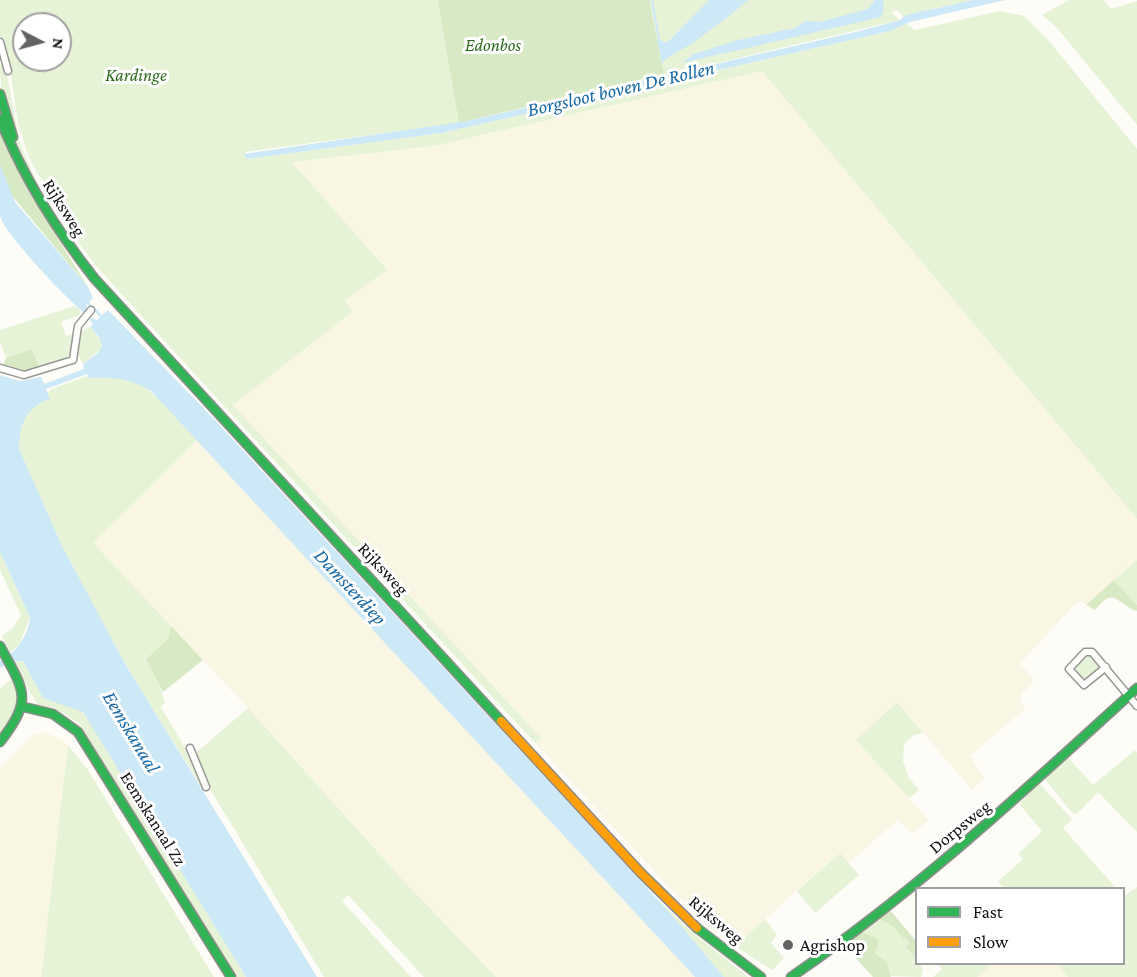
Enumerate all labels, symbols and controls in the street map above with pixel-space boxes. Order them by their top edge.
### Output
north arrow [12,12,72,72]
park label: Edonbos [465,34,521,56]
text: N [49,37,67,50]
water label: Borgsloot boven De Rollen [525,56,717,122]
park label: Kardinge [105,64,167,86]
street label: Rijksweg [38,175,90,241]
street label: Rijksweg [353,538,413,600]
water label: Damsterdiep [309,544,391,630]
water label: Eemskanaal [97,687,165,777]
street label: Eemskanaal Zz [115,768,191,870]
street label: Dorpsweg [925,796,995,858]
legend [915,887,1125,965]
street label: Rijksweg [684,891,748,949]
text: Fast [973,902,1003,922]
text: Slow [973,932,1008,952]
place label: Agrishop [800,934,865,956]
marker: Agrishop [781,938,795,952]

